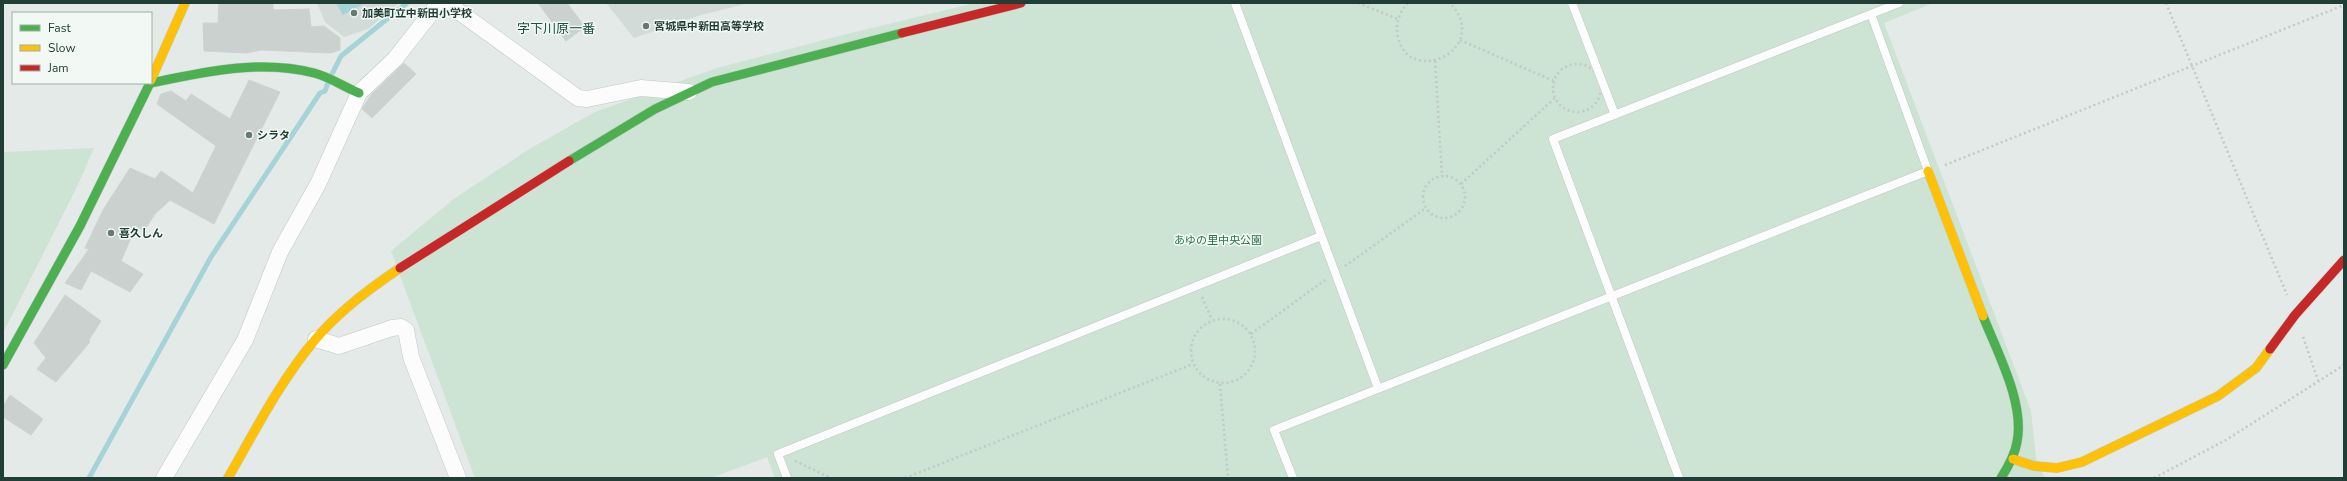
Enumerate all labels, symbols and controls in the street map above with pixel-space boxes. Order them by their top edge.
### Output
place label: 加美町立中新田小学校 [362,6,472,21]
marker: 加美町立中新田小学校 [349,8,359,18]
legend [12,12,152,84]
place label: 宮城県中新田高等学校 [654,19,764,34]
text: Fast [48,20,71,36]
district label: 字下川原一番 [517,20,595,38]
marker: 宮城県中新田高等学校 [641,21,651,31]
text: Slow [48,40,76,56]
text: Jam [47,60,69,76]
place label: シラタ [257,128,290,143]
marker: シラタ [244,130,254,140]
place label: 喜久しん [119,226,163,241]
marker: 喜久しん [106,228,116,238]
park label: あゆの里中央公園 [1174,233,1262,248]

